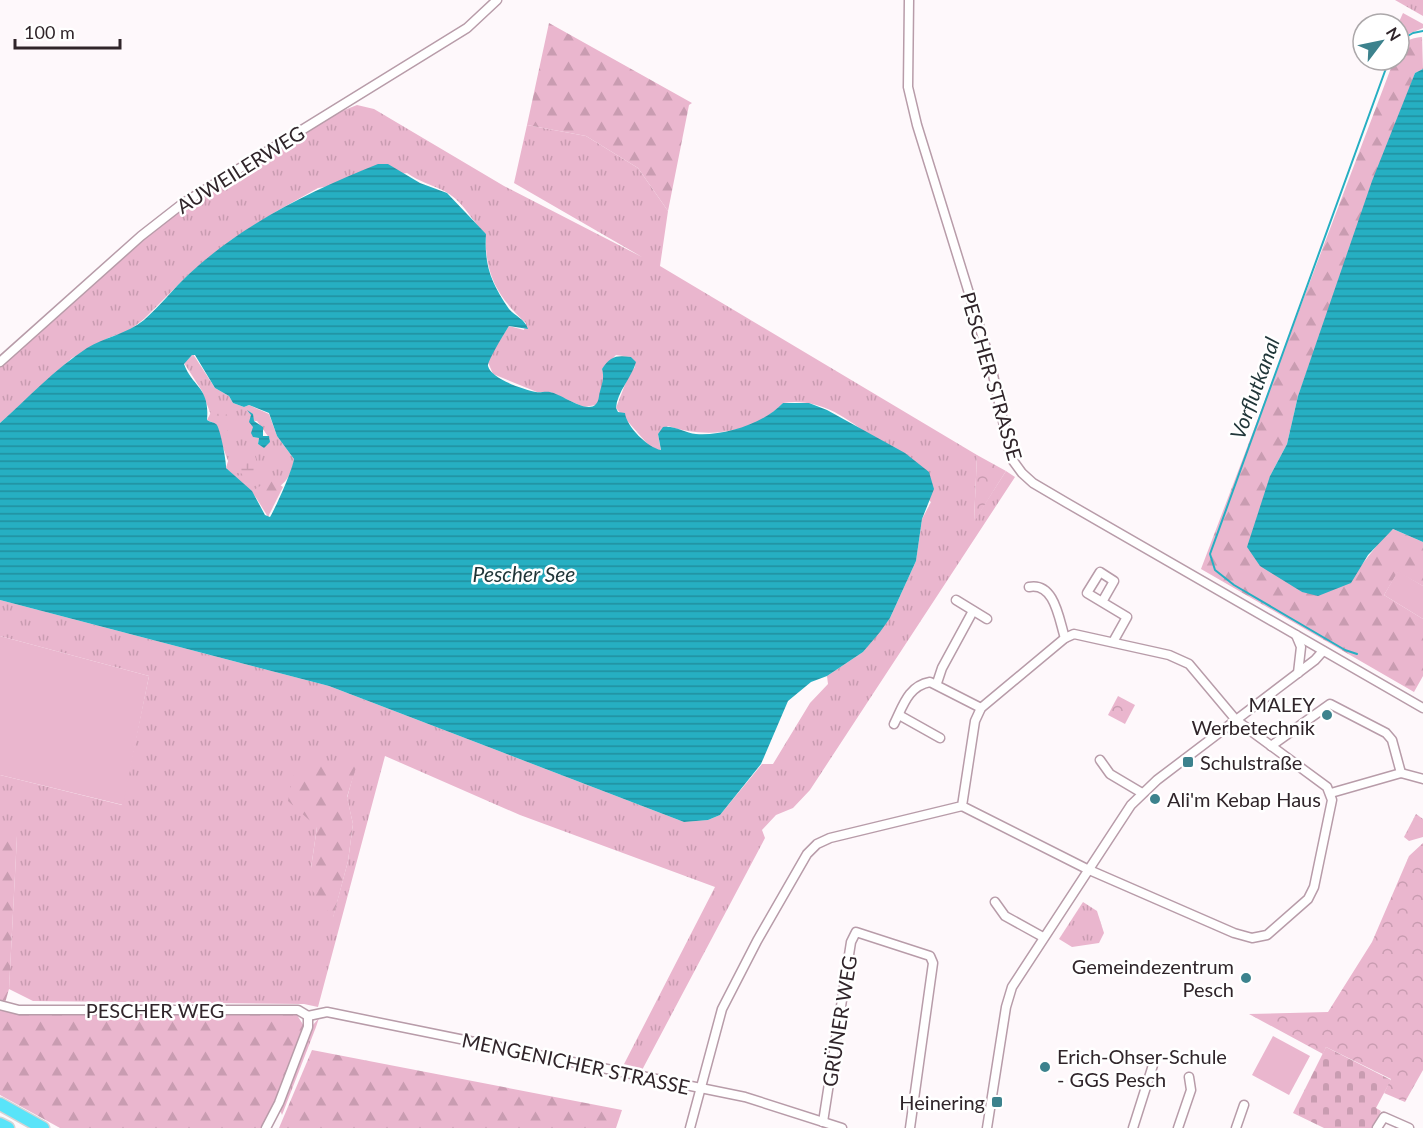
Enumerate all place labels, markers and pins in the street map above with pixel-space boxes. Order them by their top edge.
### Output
place label: MALEY Werbetechnik [1191,692,1316,739]
marker: MALEY Werbetechnik [1320,708,1334,722]
place label: Schulstraße [1200,750,1302,774]
marker: Schulstraße [1181,755,1195,769]
place label: Ali'm Kebap Haus [1167,787,1321,811]
marker: Ali'm Kebap Haus [1148,792,1162,806]
place label: Gemeindezentrum Pesch [1072,954,1234,1001]
marker: Gemeindezentrum Pesch [1239,971,1253,985]
place label: Erich-Ohser-Schule - GGS Pesch [1057,1044,1227,1091]
marker: Erich-Ohser-Schule - GGS Pesch [1038,1060,1052,1074]
place label: Heinering [899,1090,985,1114]
marker: Heinering [990,1095,1004,1109]

